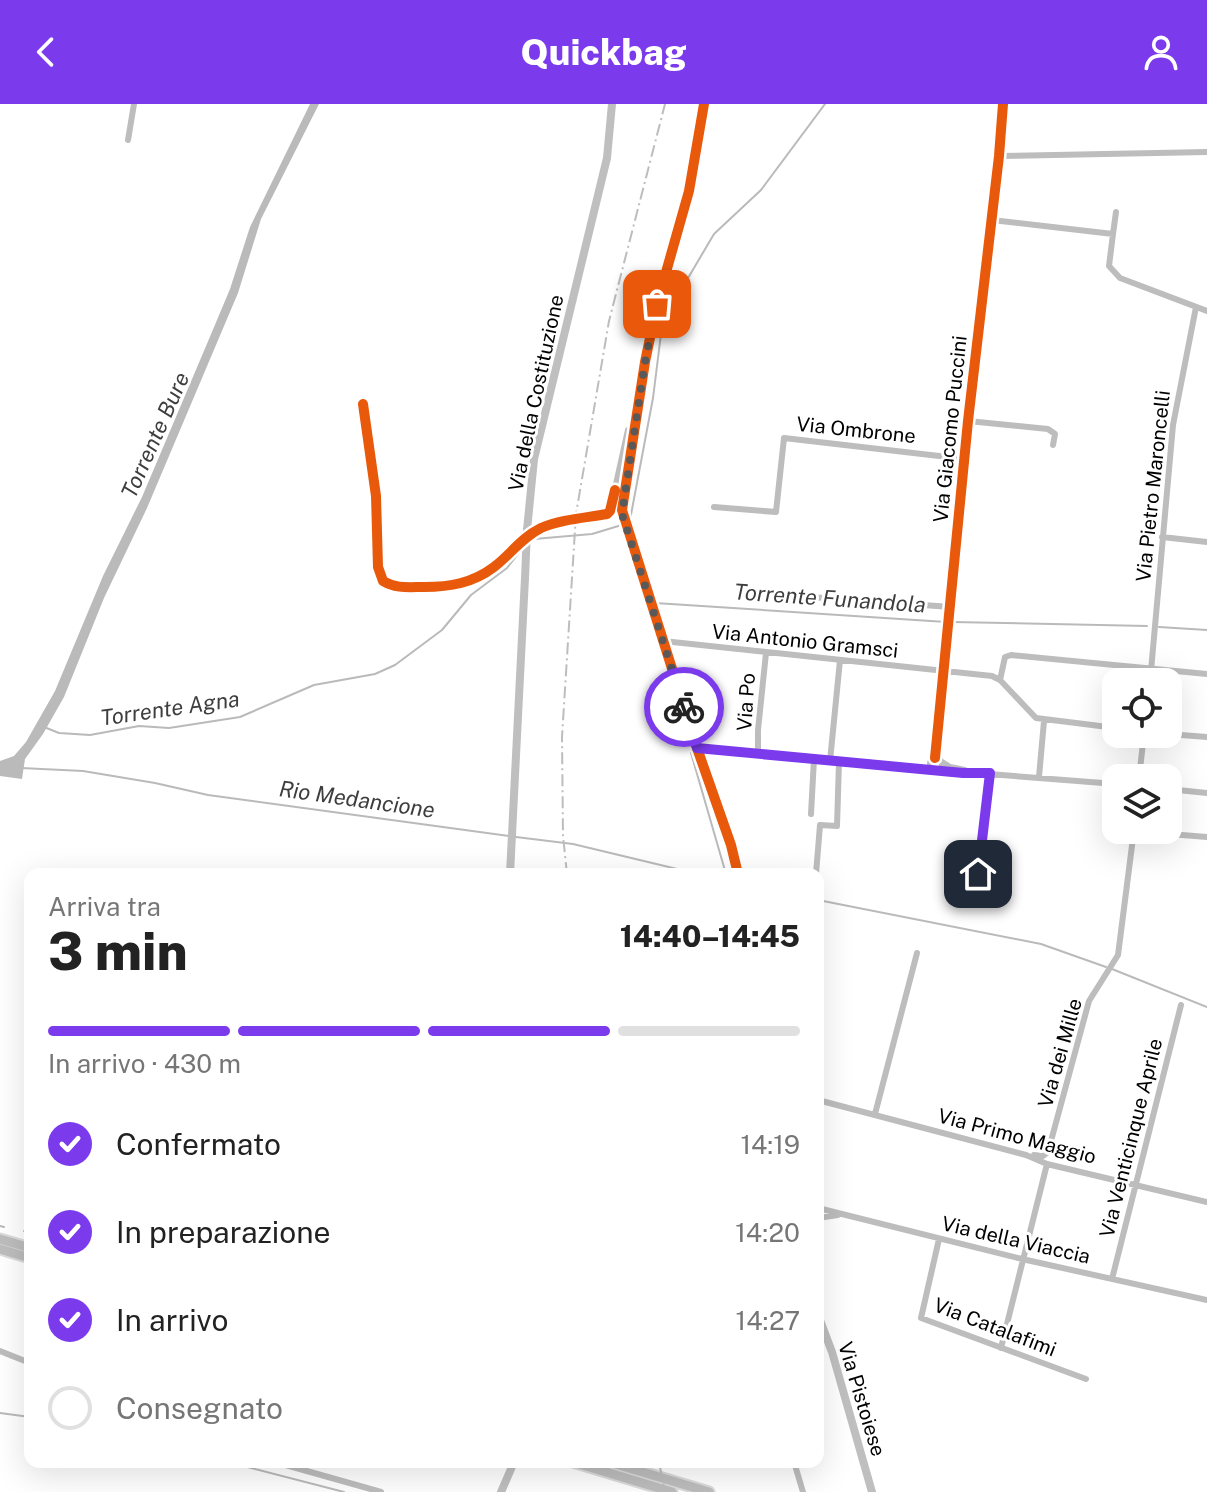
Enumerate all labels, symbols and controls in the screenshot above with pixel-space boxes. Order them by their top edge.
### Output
icon: back [24,30,68,74]
icon: person [1139,30,1183,74]
text: Quickbag [520,31,687,73]
pin [623,270,691,338]
icon: bag [635,282,679,326]
street label: Via della Costituzione [503,292,569,494]
street label: Via Giacomo Puccini [928,334,972,524]
water label: Torrente Bure [116,368,194,502]
street label: Via Pietro Maroncelli [1131,389,1175,583]
street label: Via Ombrone [795,412,917,448]
water label: Torrente Funandola [733,578,927,618]
street label: Via Antonio Gramsci [711,619,899,663]
courier [644,667,724,747]
map controls [1102,668,1182,844]
button: locate [1102,668,1182,748]
street label: Via Po [732,672,760,732]
water label: Torrente Agna [99,685,241,731]
icon: bike [662,685,706,729]
button: layers [1102,764,1182,844]
water label: Rio Medancione [277,775,437,823]
pin [944,840,1012,908]
icon: home [956,852,1000,896]
text: Arriva tra [48,891,161,922]
text: 14:40–14:45 [620,918,800,954]
text: 3 min [48,921,188,982]
street label: Via dei Mille [1033,996,1087,1110]
street label: Via Venticinque Aprile [1095,1036,1167,1240]
text: In arrivo · 430 m [48,1048,241,1079]
street label: Via Primo Maggio [935,1103,1099,1169]
icon: check [48,1122,92,1166]
text: Confermato [116,1126,281,1162]
text: 14:19 [740,1129,800,1160]
icon: check [48,1210,92,1254]
street label: Via della Viaccia [939,1211,1093,1269]
text: In preparazione [116,1214,331,1250]
text: 14:20 [735,1217,800,1248]
street label: Via Catalafimi [930,1293,1060,1361]
icon: check [48,1298,92,1342]
text: In arrivo [116,1302,228,1338]
text: 14:27 [736,1305,800,1336]
street label: Via Pistoiese [833,1339,891,1459]
text: Consegnato [116,1390,283,1426]

